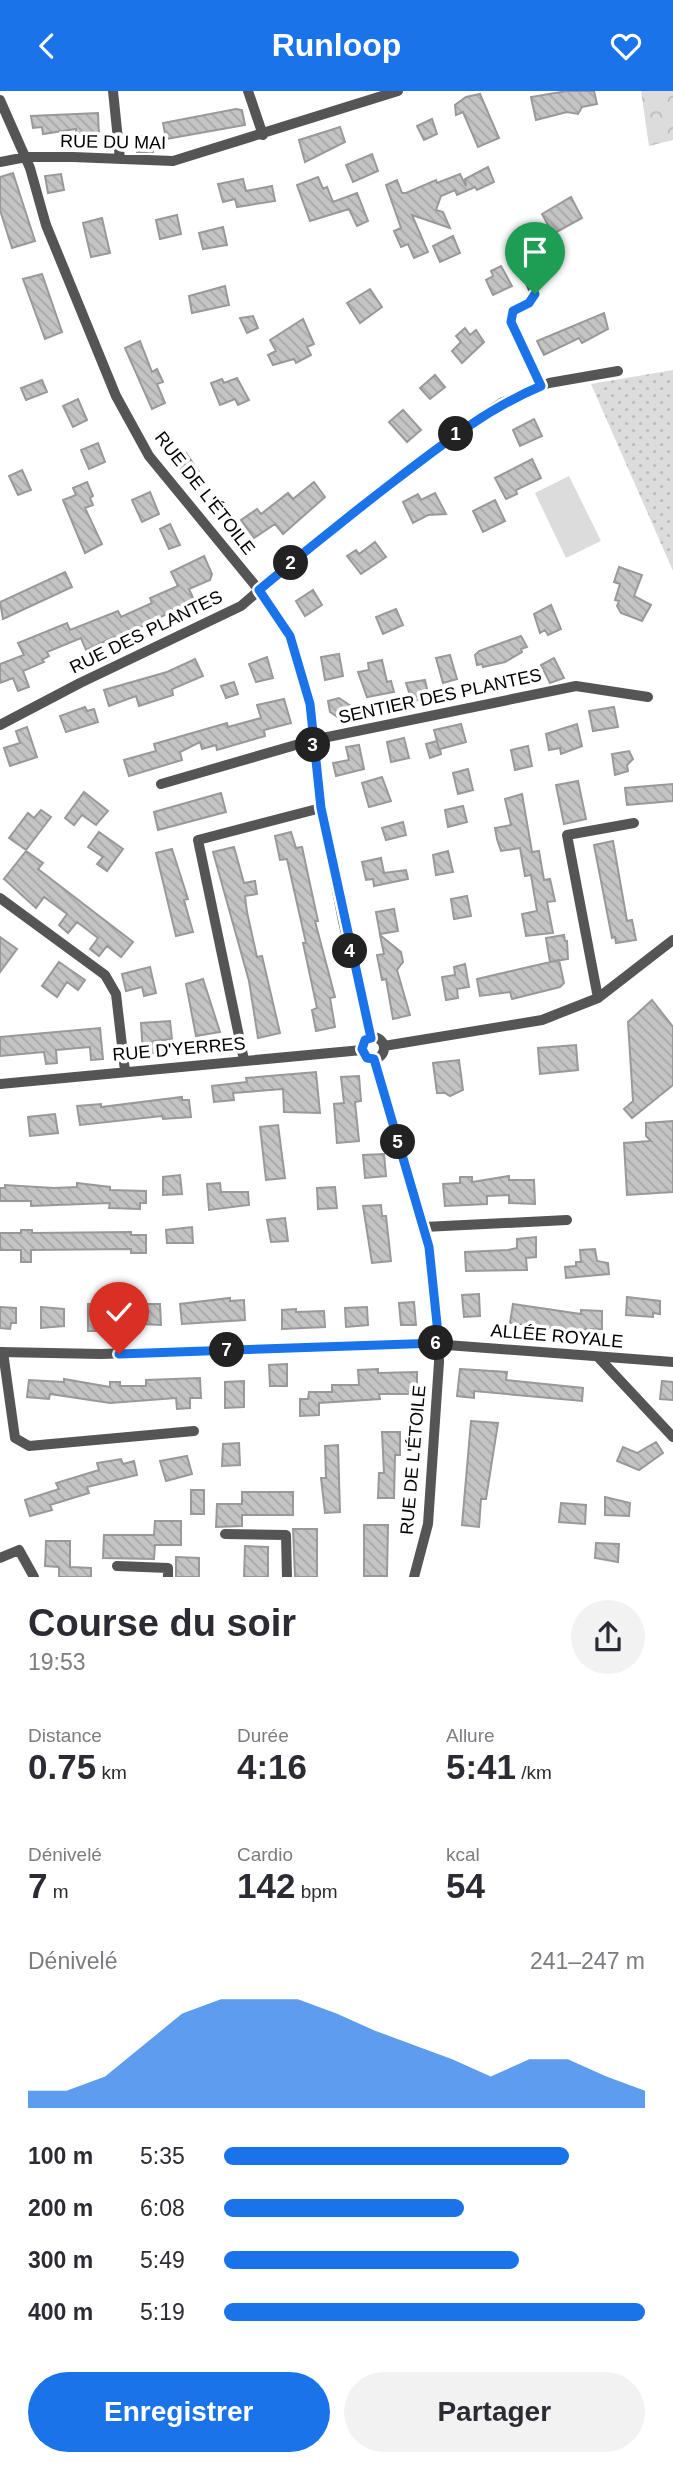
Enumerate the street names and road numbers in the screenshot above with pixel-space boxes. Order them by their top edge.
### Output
street label: RUE DU MAI [60,131,166,153]
street label: RUE DE L'ÉTOILE [151,428,259,558]
street label: RUE DES PLANTES [67,586,225,678]
street label: SENTIER DES PLANTES [337,665,543,727]
street label: RUE D'YERRES [112,1033,246,1065]
street label: ALLÉE ROYALE [490,1320,624,1352]
street label: RUE DE L'ÉTOILE [396,1384,430,1536]

